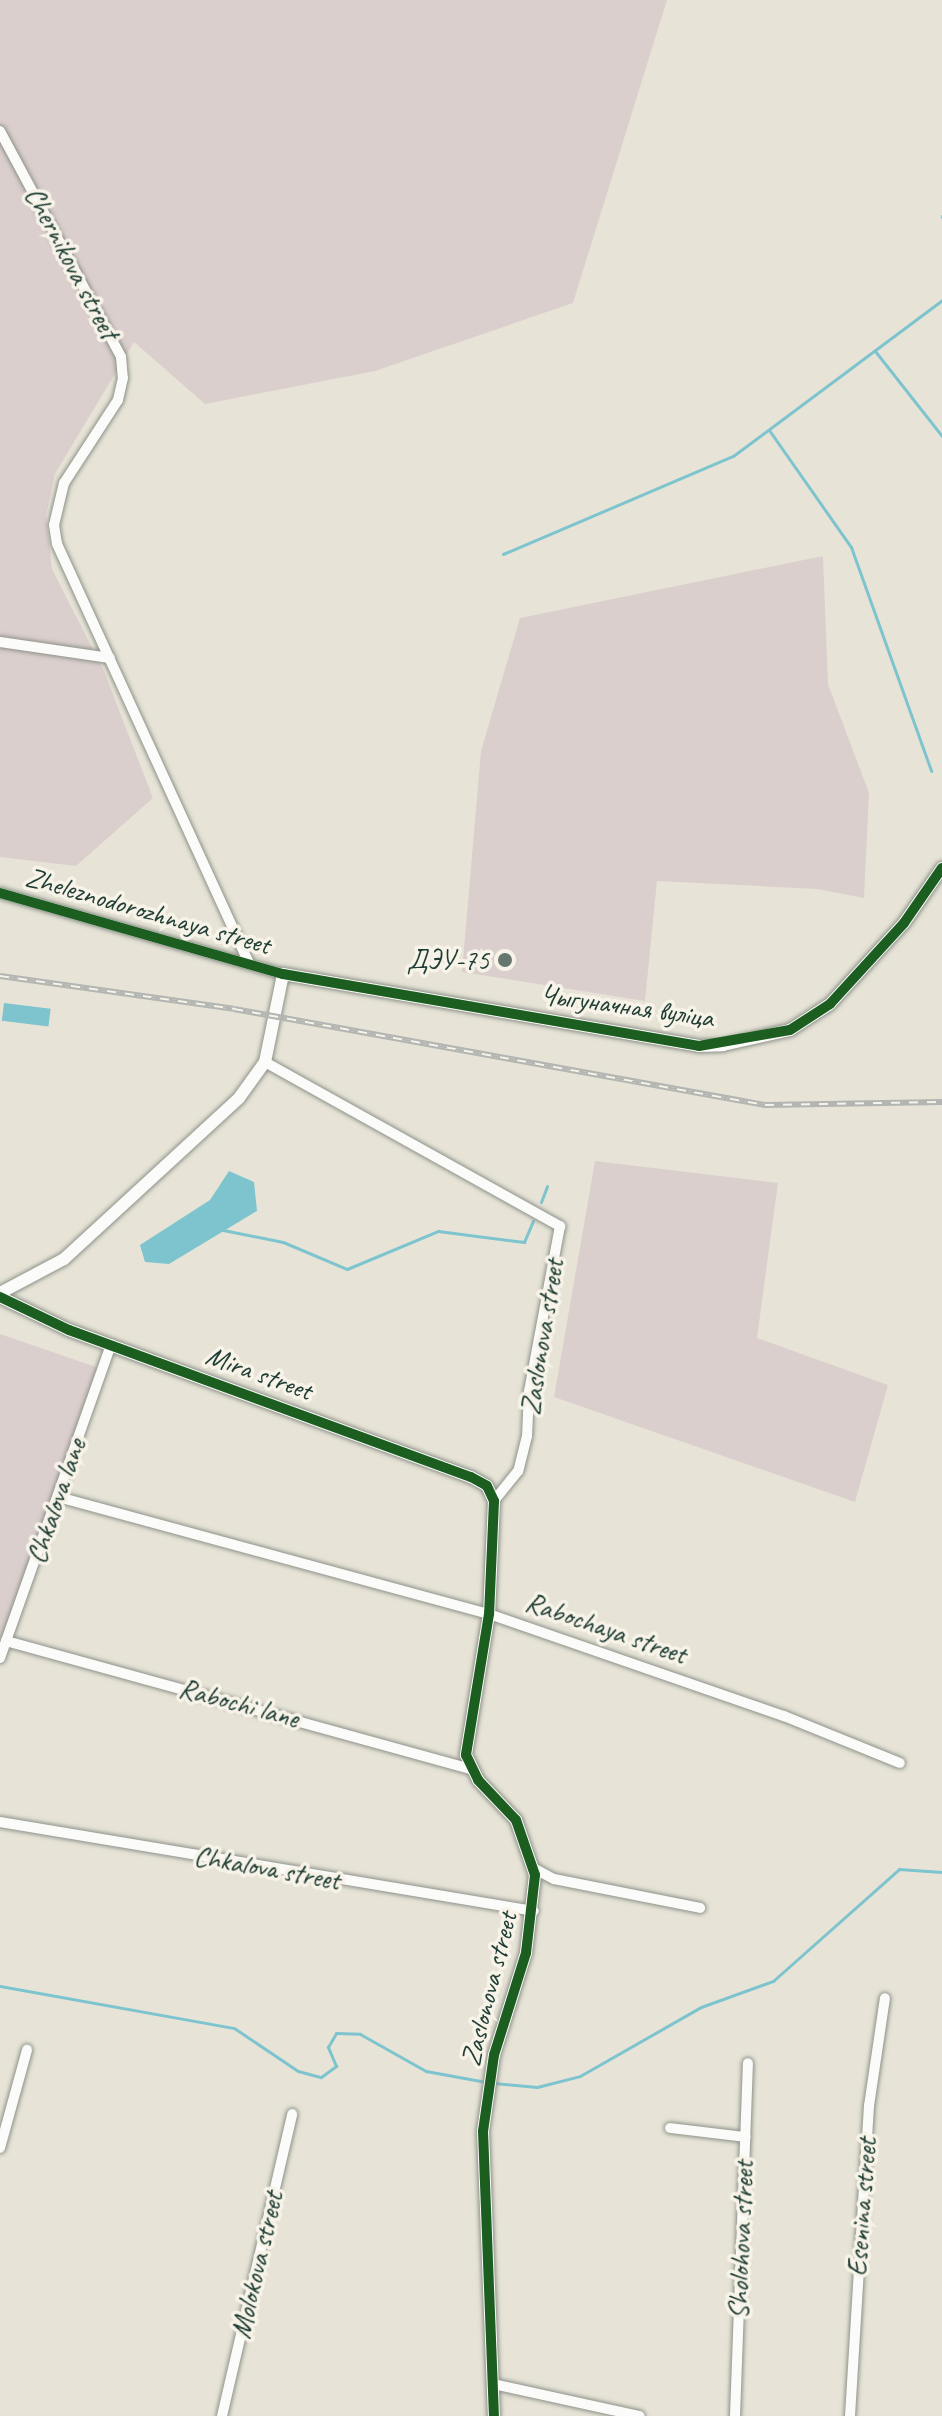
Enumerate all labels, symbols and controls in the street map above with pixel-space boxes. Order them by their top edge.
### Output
street label: Chernikova street [18,181,126,345]
street label: Zheleznodorozhnaya street [22,860,274,962]
place label: ДЭУ-75 [407,943,489,977]
marker: ДЭУ-75 [496,951,514,969]
street label: Чыгуначная вуліца [539,977,715,1035]
street label: Zaslonova street [513,1257,571,1417]
street label: Mira street [202,1338,316,1408]
street label: Chkalova lane [19,1434,93,1568]
street label: Rabochaya street [521,1585,691,1671]
street label: Rabochi lane [176,1671,302,1735]
street label: Chkalova street [192,1839,342,1897]
street label: Zaslonova street [454,1909,524,2069]
street label: Esenina street [840,2137,884,2277]
street label: Sholohova street [721,2160,761,2320]
street label: Molokova street [224,2188,290,2342]

